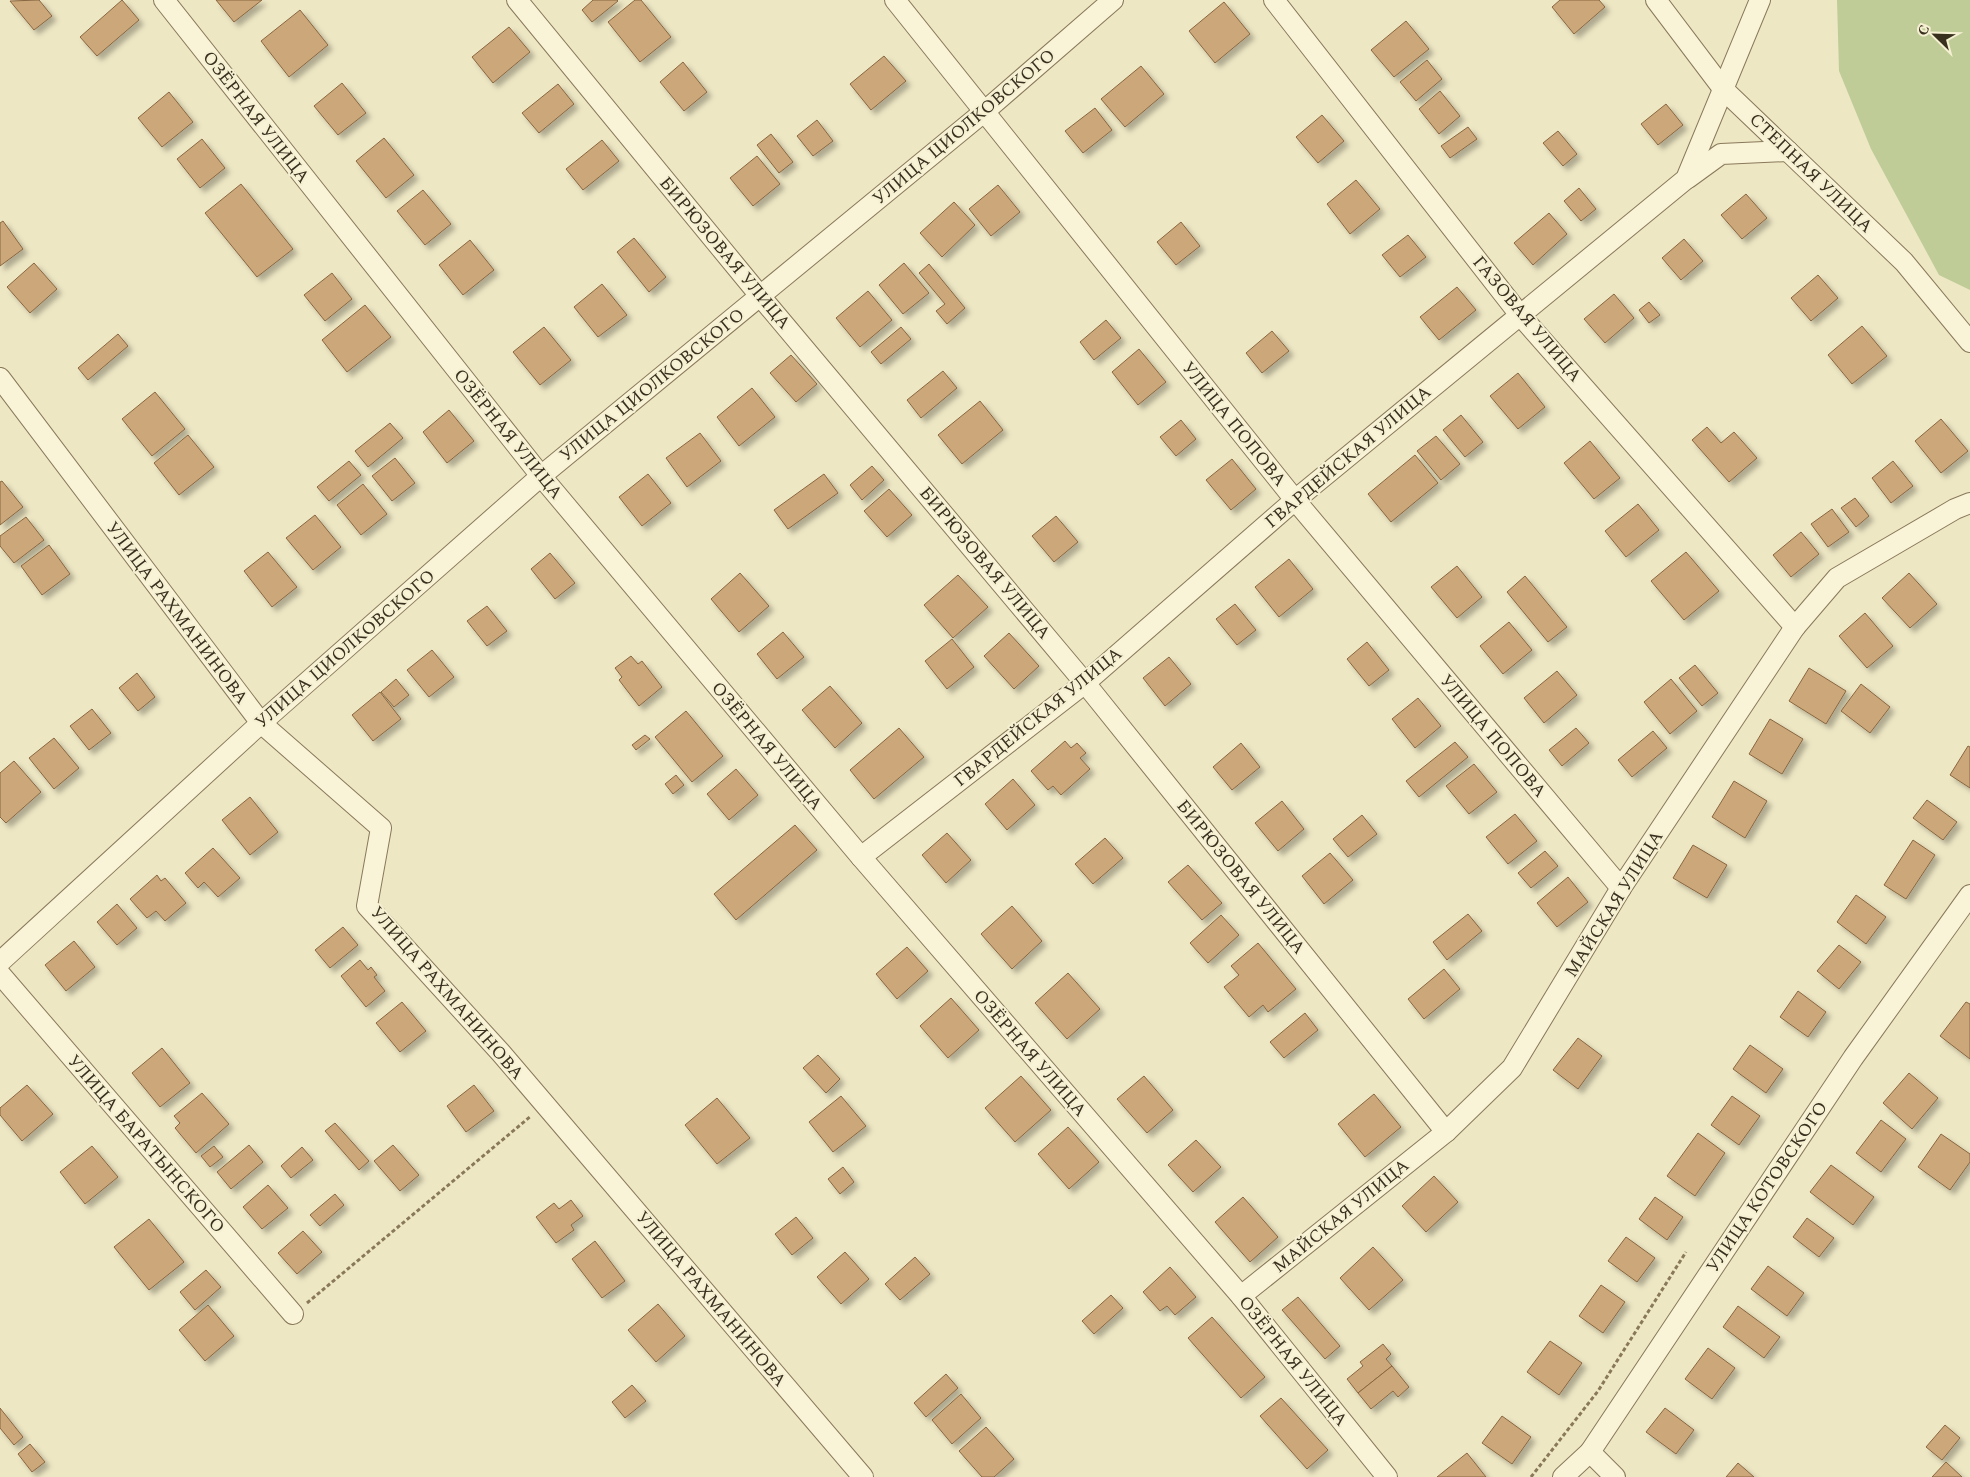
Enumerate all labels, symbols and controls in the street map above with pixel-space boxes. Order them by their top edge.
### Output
north arrow [1910,10,1960,60]
text: С [1912,21,1935,39]
street label: УЛИЦА ЦИОЛКОВСКОГО [867,42,1061,212]
street label: ОЗЁРНАЯ УЛИЦА [196,45,316,189]
street label: СТЕПНАЯ УЛИЦА [1743,107,1879,239]
street label: БИРЮЗОВАЯ УЛИЦА [653,171,797,335]
street label: ГАЗОВАЯ УЛИЦА [1466,250,1588,388]
street label: УЛИЦА ЦИОЛКОВСКОГО [554,302,750,468]
street label: УЛИЦА ПОПОВА [1175,356,1293,492]
street label: ОЗЁРНАЯ УЛИЦА [447,363,569,505]
street label: ГВАРДЕЙСКАЯ УЛИЦА [1259,379,1437,535]
street label: БИРЮЗОВАЯ УЛИЦА [913,481,1057,645]
street label: УЛИЦА РАХМАНИНОВА [99,516,255,710]
street label: УЛИЦА ЦИОЛКОВСКОГО [249,563,441,735]
street label: ГВАРДЕЙСКАЯ УЛИЦА [948,640,1128,794]
street label: УЛИЦА ПОПОВА [1433,668,1553,804]
street label: ОЗЁРНАЯ УЛИЦА [705,675,829,817]
street label: БИРЮЗОВАЯ УЛИЦА [1170,794,1312,960]
street label: МАЙСКАЯ УЛИЦА [1558,825,1670,983]
street label: УЛИЦА РАХМАНИНОВА [364,900,530,1086]
street label: ОЗЁРНАЯ УЛИЦА [967,983,1093,1123]
street label: УЛИЦА БАРАТЫНСКОГО [61,1049,231,1239]
street label: УЛИЦА КОТОВСКОГО [1699,1096,1835,1278]
street label: МАЙСКАЯ УЛИЦА [1267,1152,1415,1280]
street label: УЛИЦА РАХМАНИНОВА [629,1205,793,1393]
street label: ОЗЁРНАЯ УЛИЦА [1232,1290,1354,1432]

